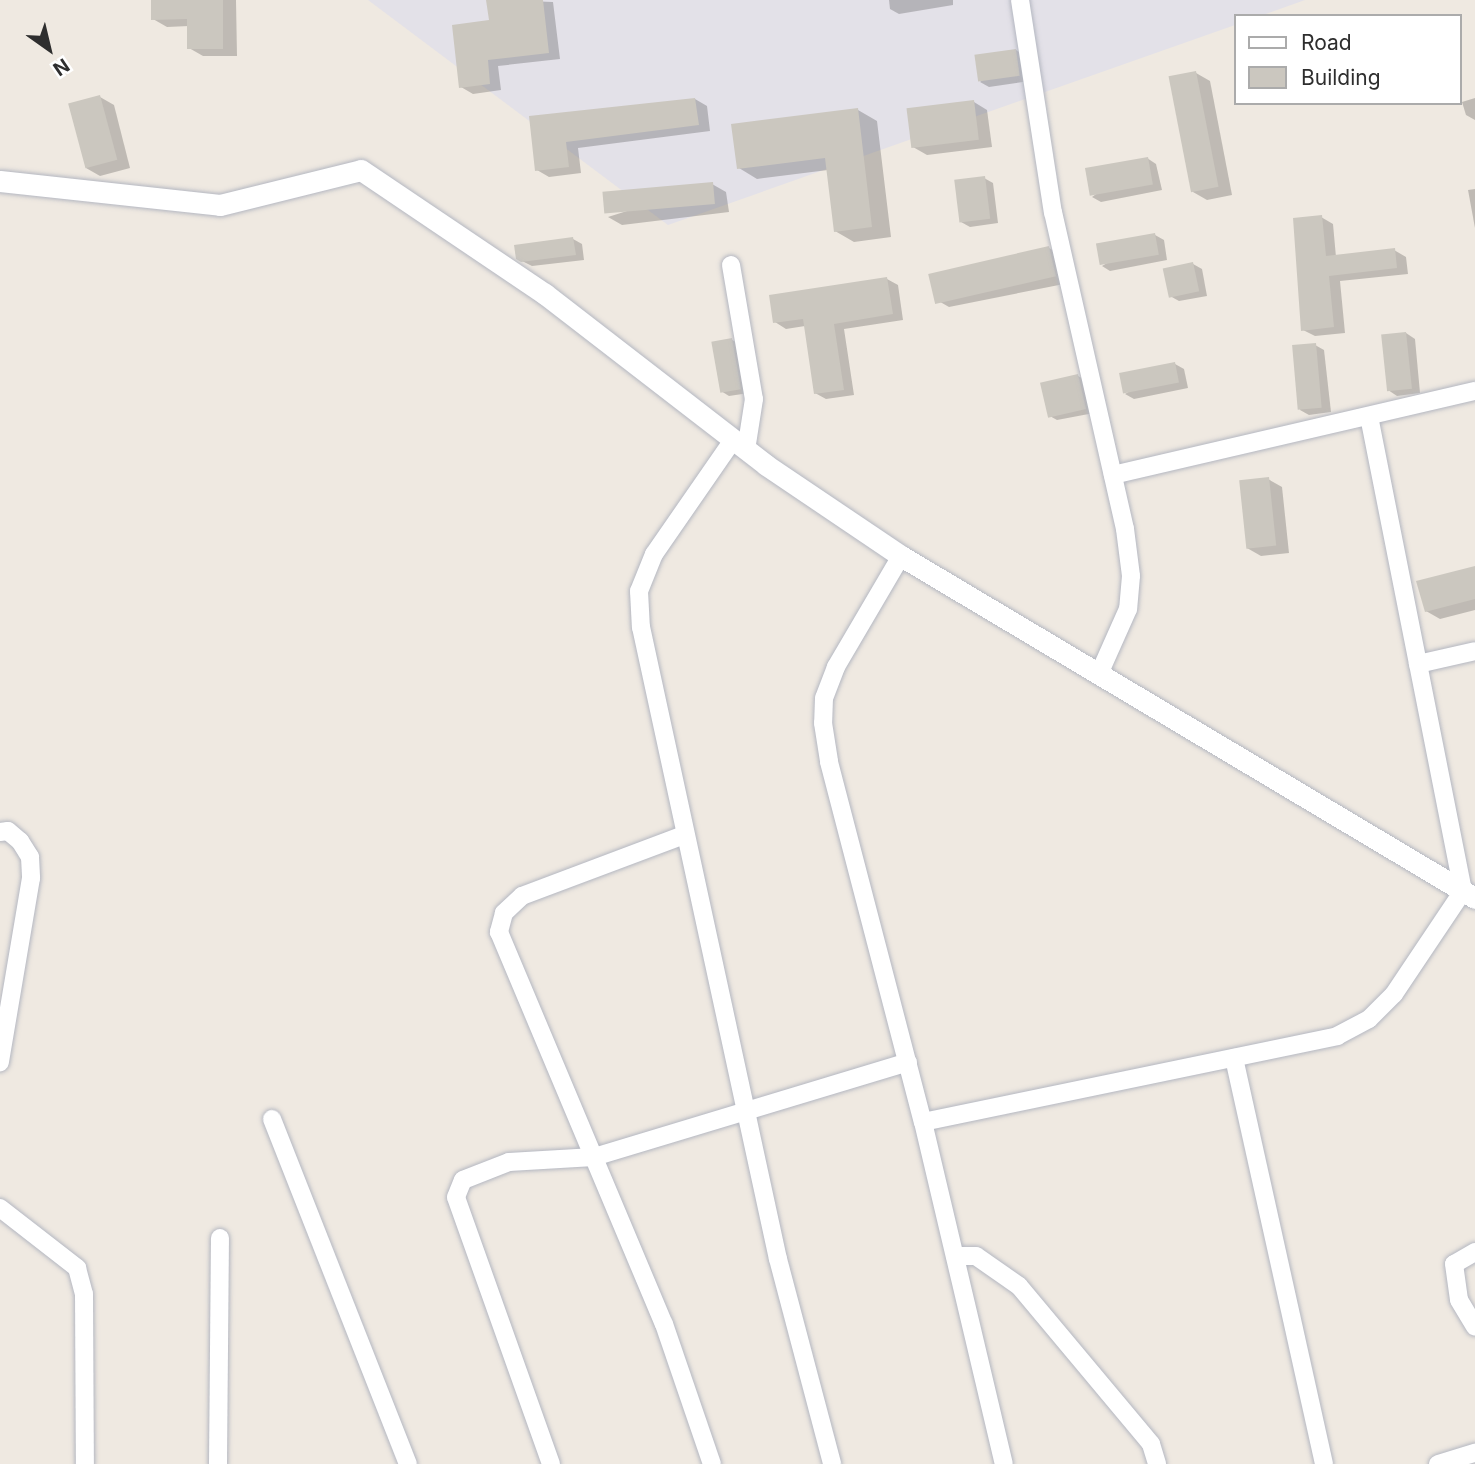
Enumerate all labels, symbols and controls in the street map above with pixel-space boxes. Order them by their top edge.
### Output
north arrow [14,14,84,84]
legend [1234,14,1461,105]
text: Road [1301,30,1352,55]
text: N [49,53,73,80]
text: Building [1301,65,1381,90]

